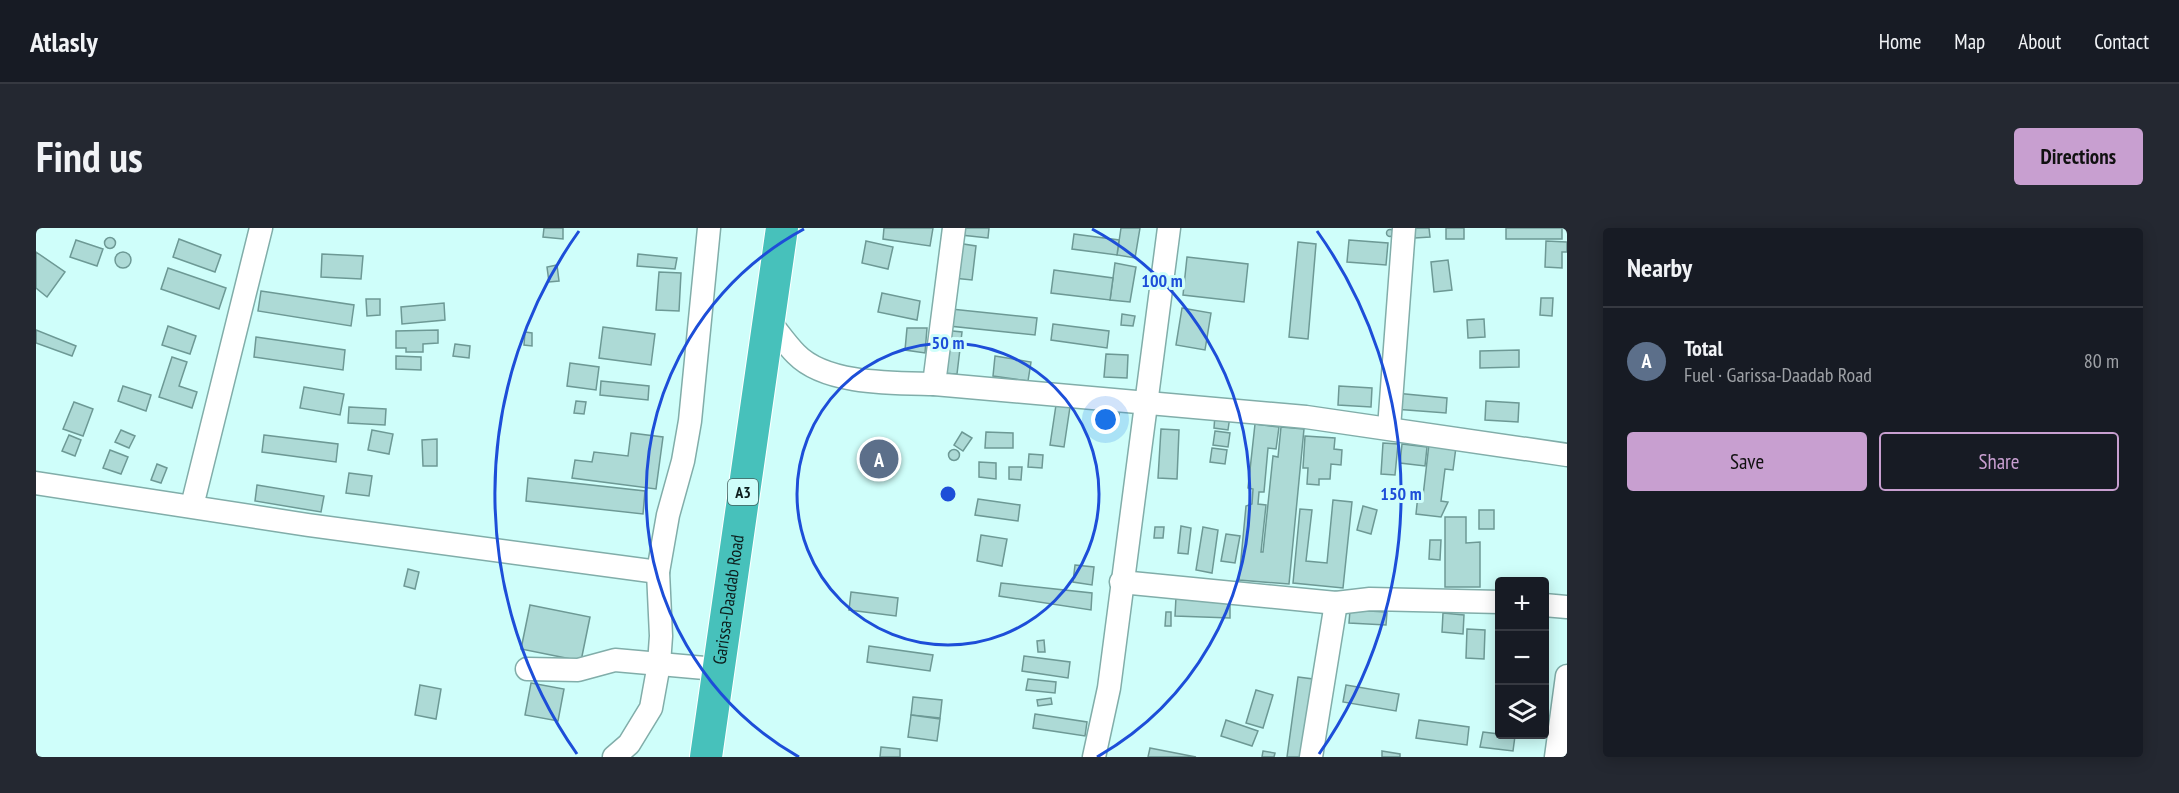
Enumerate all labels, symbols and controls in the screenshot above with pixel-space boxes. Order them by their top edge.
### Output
text: Atlasly [30,23,98,60]
text: Home [1879,28,1921,55]
text: Map [1954,28,1985,55]
text: About [2018,28,2061,55]
text: Contact [2094,28,2149,55]
button: Directions [2014,128,2143,185]
text: Find us [36,129,143,184]
text: Nearby [1627,251,1692,284]
text: 100 m [1141,269,1183,292]
text: 50 m [932,331,964,354]
text: Total [1684,334,1723,362]
text: A [1641,348,1652,374]
text: 80 m [2084,348,2119,374]
text: Fuel · Garissa-Daadab Road [1684,362,1872,388]
your location [1091,405,1120,434]
button: Save [1627,432,1867,491]
button: Share [1879,432,2119,491]
pin: A [860,436,898,482]
road number: A3 [728,479,758,505]
text: 150 m [1380,482,1422,505]
centre of rings [938,484,958,504]
street label: Garissa-Daadab Road [707,533,749,666]
map controls [1495,577,1549,739]
button: + [1495,577,1549,631]
button: − [1495,631,1549,685]
button: layers [1495,685,1549,739]

